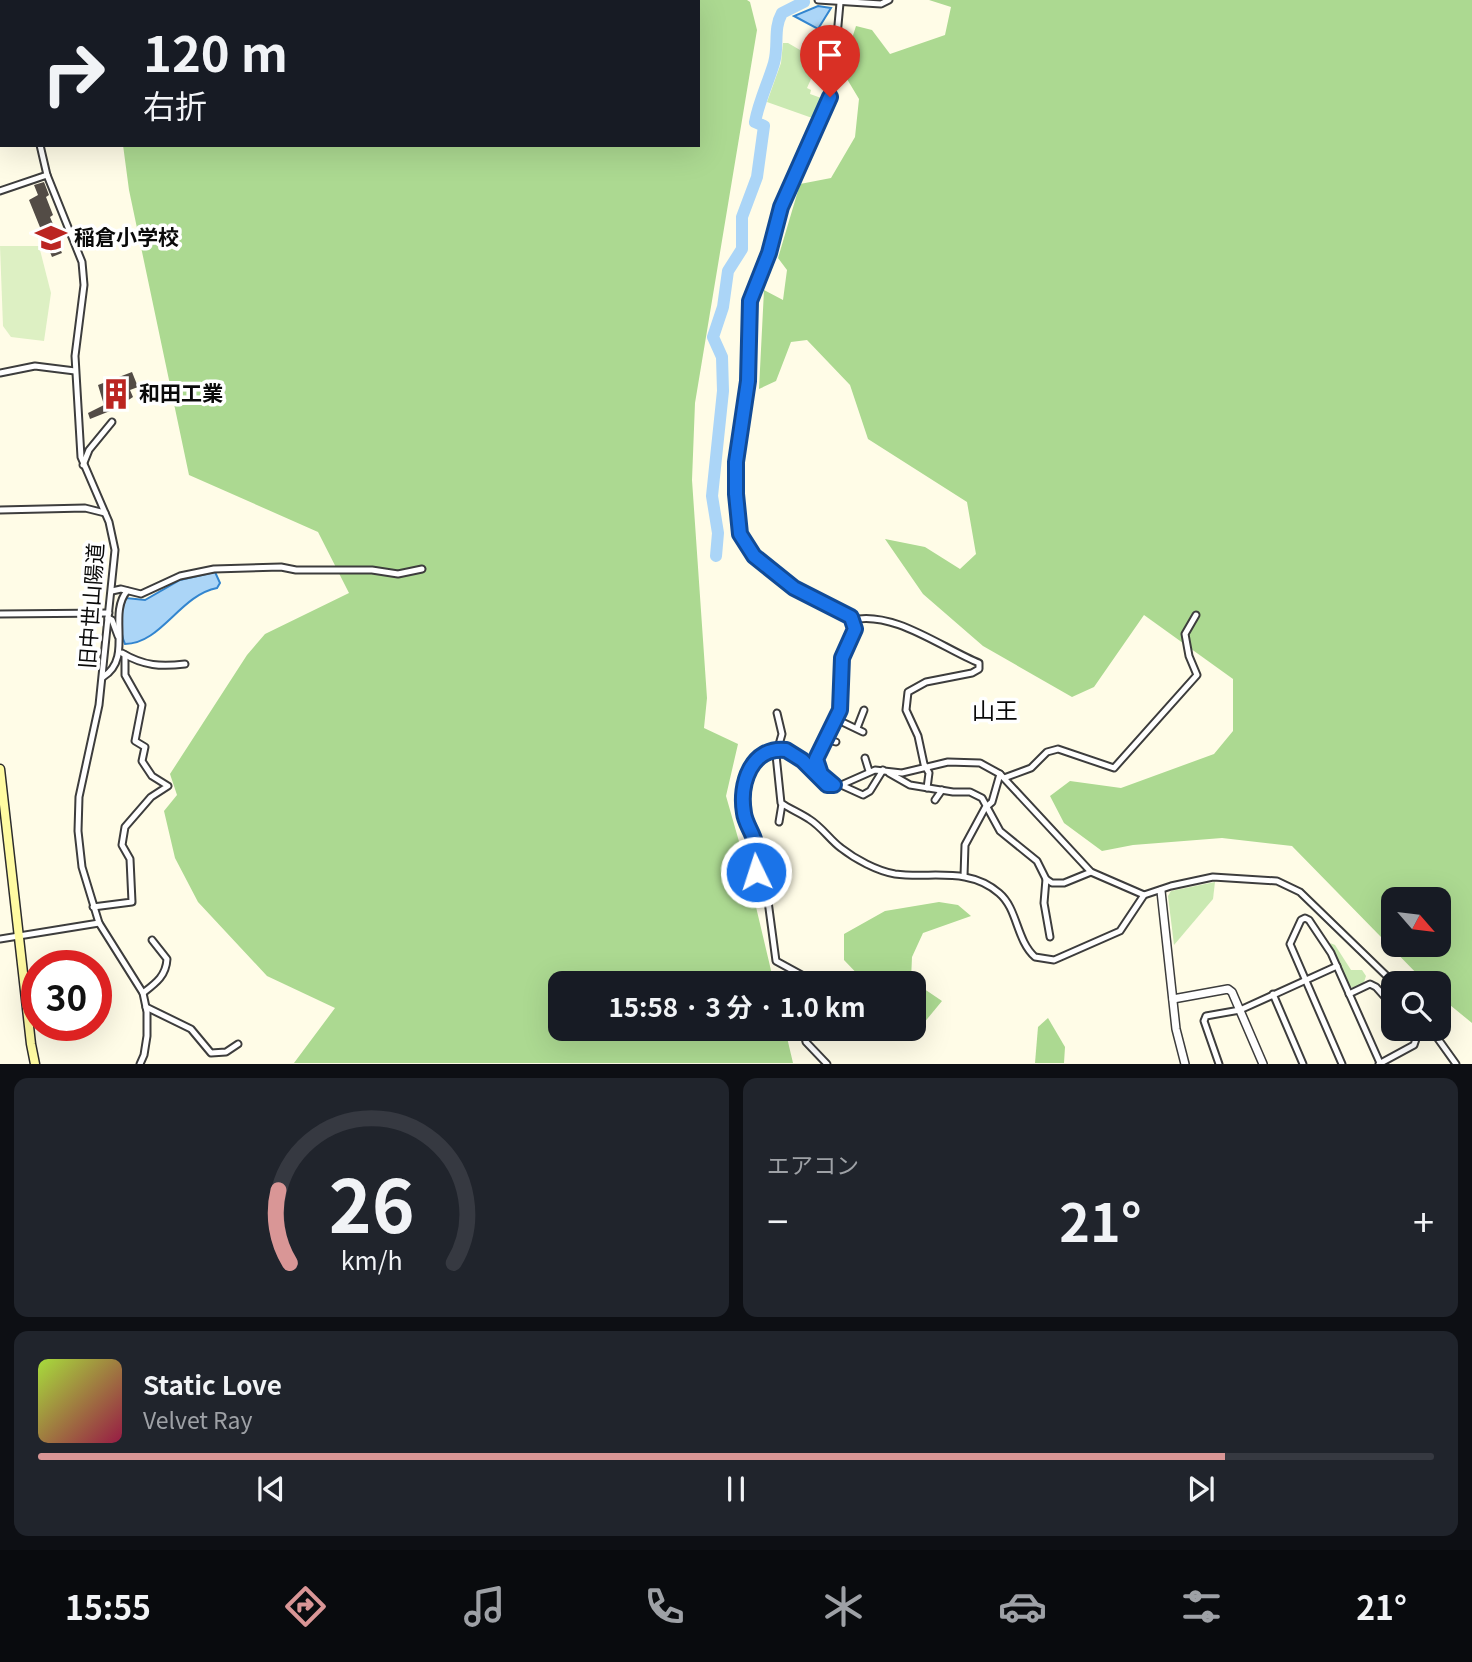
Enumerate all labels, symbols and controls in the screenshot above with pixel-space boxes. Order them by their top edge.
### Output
text: 120 m [143,15,288,86]
pin [800,25,860,97]
icon: right [28,28,119,119]
icon: arrive [811,36,849,74]
text: 右折 [143,81,207,127]
school or university icon: 稲倉小学校 [34,221,68,255]
place label: 稲倉小学校 [74,221,179,251]
building icon: 和田工業 [99,377,133,411]
place label: 和田工業 [139,377,223,407]
street label: 旧中世山陽道 [71,542,109,670]
district label: 山王 [972,692,1018,726]
position arrow [719,835,793,909]
north arrow [1381,887,1451,957]
map controls [1381,887,1451,1041]
speed limit sign: 30 [21,950,112,1041]
button: search [1381,971,1451,1041]
text: 15:58 · 3 分 · 1.0 km [608,987,866,1024]
text: エアコン [767,1147,859,1181]
text: 26 [329,1150,414,1255]
text: 21° [1059,1182,1142,1257]
text: − [767,1192,788,1247]
text: + [1413,1192,1434,1247]
text: km/h [341,1241,402,1277]
text: Static Love [143,1365,282,1402]
text: Velvet Ray [143,1402,253,1436]
icon: previous [252,1470,290,1508]
icon: pause [717,1470,755,1508]
icon: next [1182,1470,1220,1508]
icon: directions [281,1582,330,1631]
icon: music [460,1582,509,1631]
icon: phone [640,1582,689,1631]
icon: climate [819,1582,868,1631]
icon: car [998,1582,1047,1631]
icon: filters [1177,1582,1226,1631]
text: 15:55 [65,1583,151,1629]
text: 21° [1356,1583,1407,1629]

